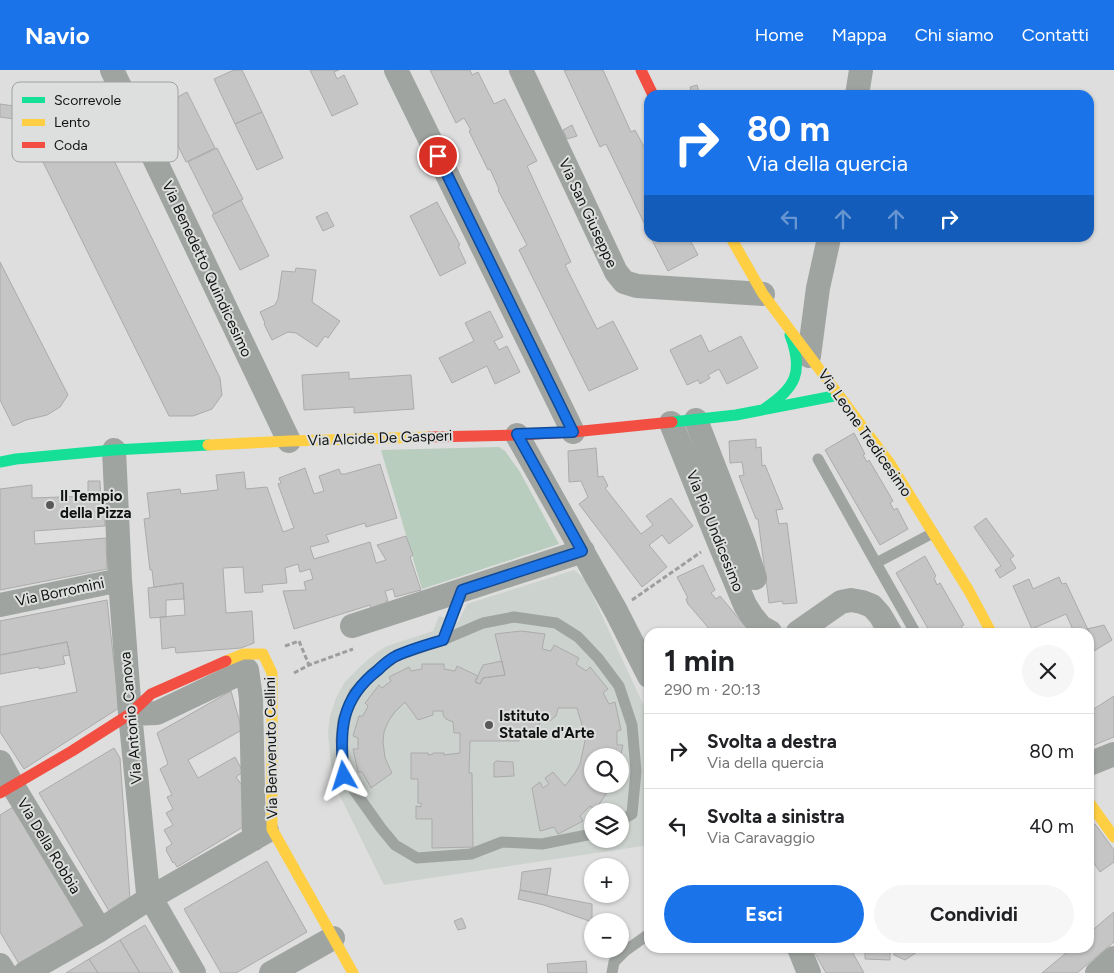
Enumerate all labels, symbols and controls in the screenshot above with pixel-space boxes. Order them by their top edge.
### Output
text: Navio [25,21,90,50]
text: Home [755,24,804,46]
text: Mappa [832,24,887,46]
text: Chi siamo [915,24,994,46]
text: Contatti [1022,24,1089,46]
legend [12,82,178,162]
text: Scorrevole [54,92,122,109]
text: 80 m [747,108,830,150]
icon: right [664,110,729,175]
text: Lento [54,114,90,131]
pin [417,135,459,177]
text: Coda [54,137,88,154]
icon: arrive [424,142,452,170]
text: Via della quercia [747,150,908,177]
street label: Via San Giuseppe [555,155,621,271]
street label: Via Benedetto Quindicesimo [158,178,256,360]
icon: left [776,205,804,233]
icon: ahead [829,205,857,233]
icon: ahead [882,205,910,233]
icon: right [935,205,963,233]
street label: Via Leone Tredicesimo [814,366,916,500]
street label: Via Alcide De Gasperi [307,426,453,450]
street label: Via Pio Undicesimo [682,468,748,595]
place label: Il Tempio della Pizza [60,487,131,522]
marker: Il Tempio della Pizza [44,499,56,511]
street label: Via Borromini [14,574,106,610]
text: 1 min [664,642,735,679]
button: close [1022,645,1074,697]
street label: Via Antonio Canova [116,651,146,785]
street label: Via Benvenuto Cellini [261,677,281,819]
text: 290 m · 20:13 [664,680,760,699]
place label: Istituto Statale d'Arte [499,707,595,742]
marker: Istituto Statale d'Arte [483,719,495,731]
text: Svolta a destra [707,730,837,753]
icon: right [664,737,692,765]
text: 80 m [1029,740,1074,763]
map controls [584,748,629,958]
button: search [584,748,629,793]
position arrow [317,749,369,801]
text: Via della quercia [707,753,824,772]
street label: Via Della Robbia [13,795,85,897]
button: layers [584,803,629,848]
text: Svolta a sinistra [707,805,845,828]
icon: left [664,812,692,840]
text: 40 m [1029,815,1074,838]
text: Via Caravaggio [707,828,815,847]
button: + [584,858,629,903]
button: Esci [664,885,864,943]
button: Condividi [874,885,1074,943]
button: − [584,913,629,958]

